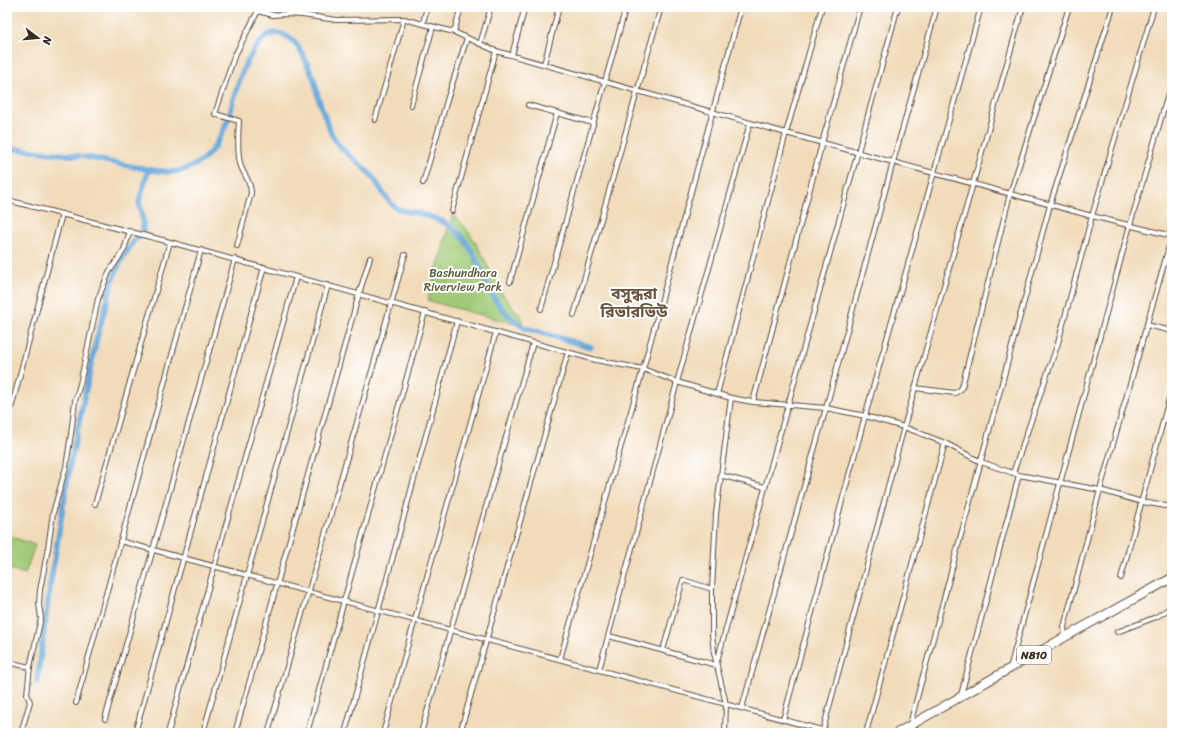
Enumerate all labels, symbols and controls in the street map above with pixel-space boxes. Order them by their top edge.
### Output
north arrow [18,18,58,58]
text: N [37,33,58,47]
park label: Bashundhara Riverview Park [424,262,502,298]
district label: বসুন্ধরা রিভারভিউ [600,279,668,326]
road number: N810 [1017,646,1051,664]

